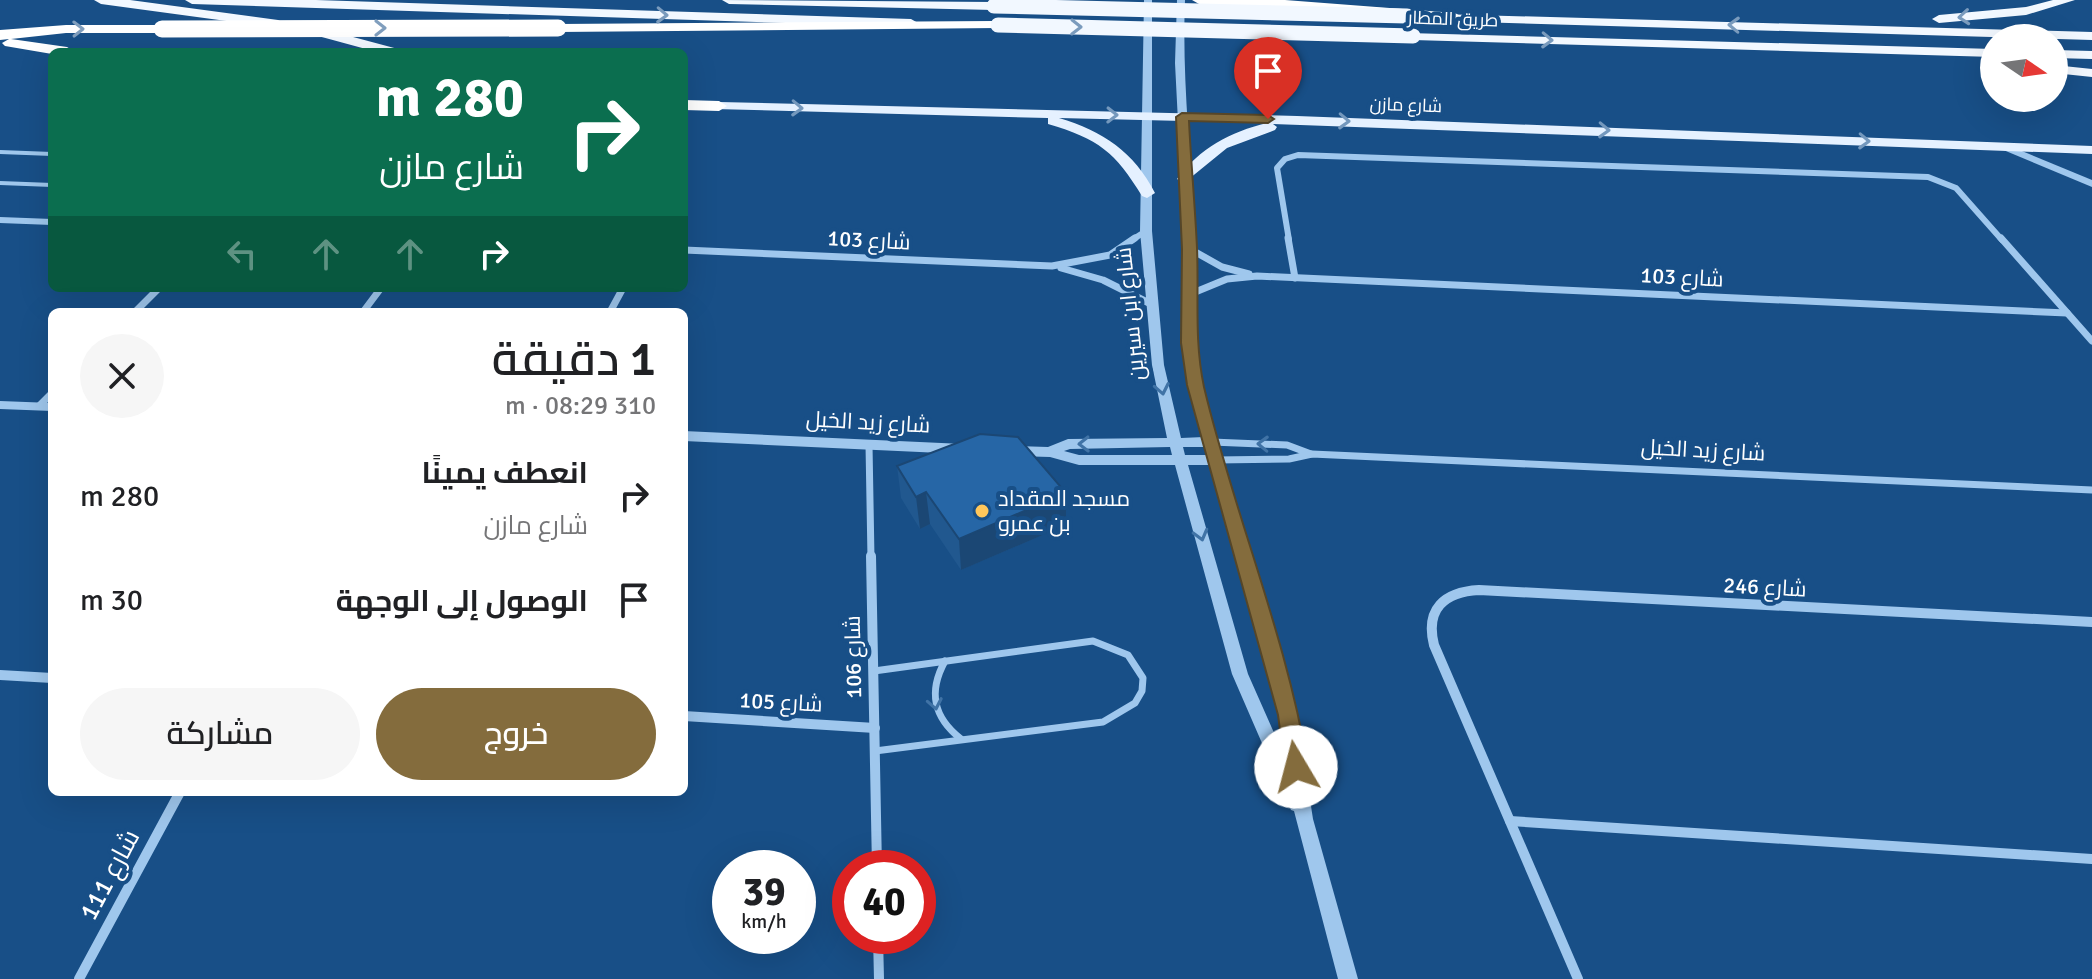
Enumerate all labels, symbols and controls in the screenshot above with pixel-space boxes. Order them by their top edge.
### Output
one-way arrow [656,6,669,23]
street label: طريق المطار [1406,6,1499,33]
one-way arrow [1957,8,1970,25]
one-way arrow [1727,17,1740,34]
one-way arrow [374,19,387,37]
one-way arrow [1070,19,1083,36]
one-way arrow [72,20,85,38]
north arrow [1980,24,2068,112]
map controls [1980,24,2068,112]
one-way arrow [1541,31,1554,48]
pin [1234,37,1302,119]
icon: arrive [1246,49,1290,93]
text: 280 m [376,63,524,132]
icon: right [552,80,656,184]
street label: شارع مازن [1369,93,1443,118]
one-way arrow [791,99,804,116]
one-way arrow [1106,106,1119,124]
one-way arrow [1338,113,1351,130]
one-way arrow [1598,121,1611,138]
one-way arrow [1858,132,1871,149]
text: شارع مازن [379,145,524,190]
street label: شارع 103 [827,224,911,257]
icon: left [220,232,264,276]
icon: ahead [304,232,348,276]
icon: ahead [388,232,432,276]
icon: right [472,232,516,276]
street label: شارع ابن سيرين [1110,246,1151,382]
street label: شارع 103 [1640,261,1724,294]
text: 1 دقيقة [492,330,656,389]
button: close [80,334,164,418]
one-way arrow [1153,382,1170,395]
text: 310 m · 08:29 [505,390,656,422]
street label: شارع زيد الخيل [805,405,931,440]
street label: شارع زيد الخيل [1640,433,1766,468]
one-way arrow [1077,435,1090,453]
one-way arrow [1256,435,1269,452]
text: انعطف يمينًا [421,455,588,492]
icon: right [612,474,656,518]
text: 280 m [80,478,159,515]
place label: مسجد المقداد بن عمرو [998,485,1130,537]
marker: مسجد المقداد بن عمرو [973,502,991,520]
text: شارع مازن [483,510,588,542]
one-way arrow [1192,527,1208,541]
street label: شارع 246 [1723,571,1807,604]
icon: arrive [612,578,656,622]
text: 30 m [80,582,143,619]
text: الوصول إلى الوجهة [336,583,588,620]
street label: شارع 106 [839,615,868,699]
street label: شارع 105 [739,686,823,719]
button: مشاركة [80,688,360,780]
button: خروج [376,688,656,780]
one-way arrow [926,697,943,710]
position arrow [1254,725,1338,809]
street label: شارع 111 [73,824,147,926]
speed limit sign: 40 [832,850,936,954]
text: 39 [742,867,786,917]
text: km/h [741,909,787,934]

